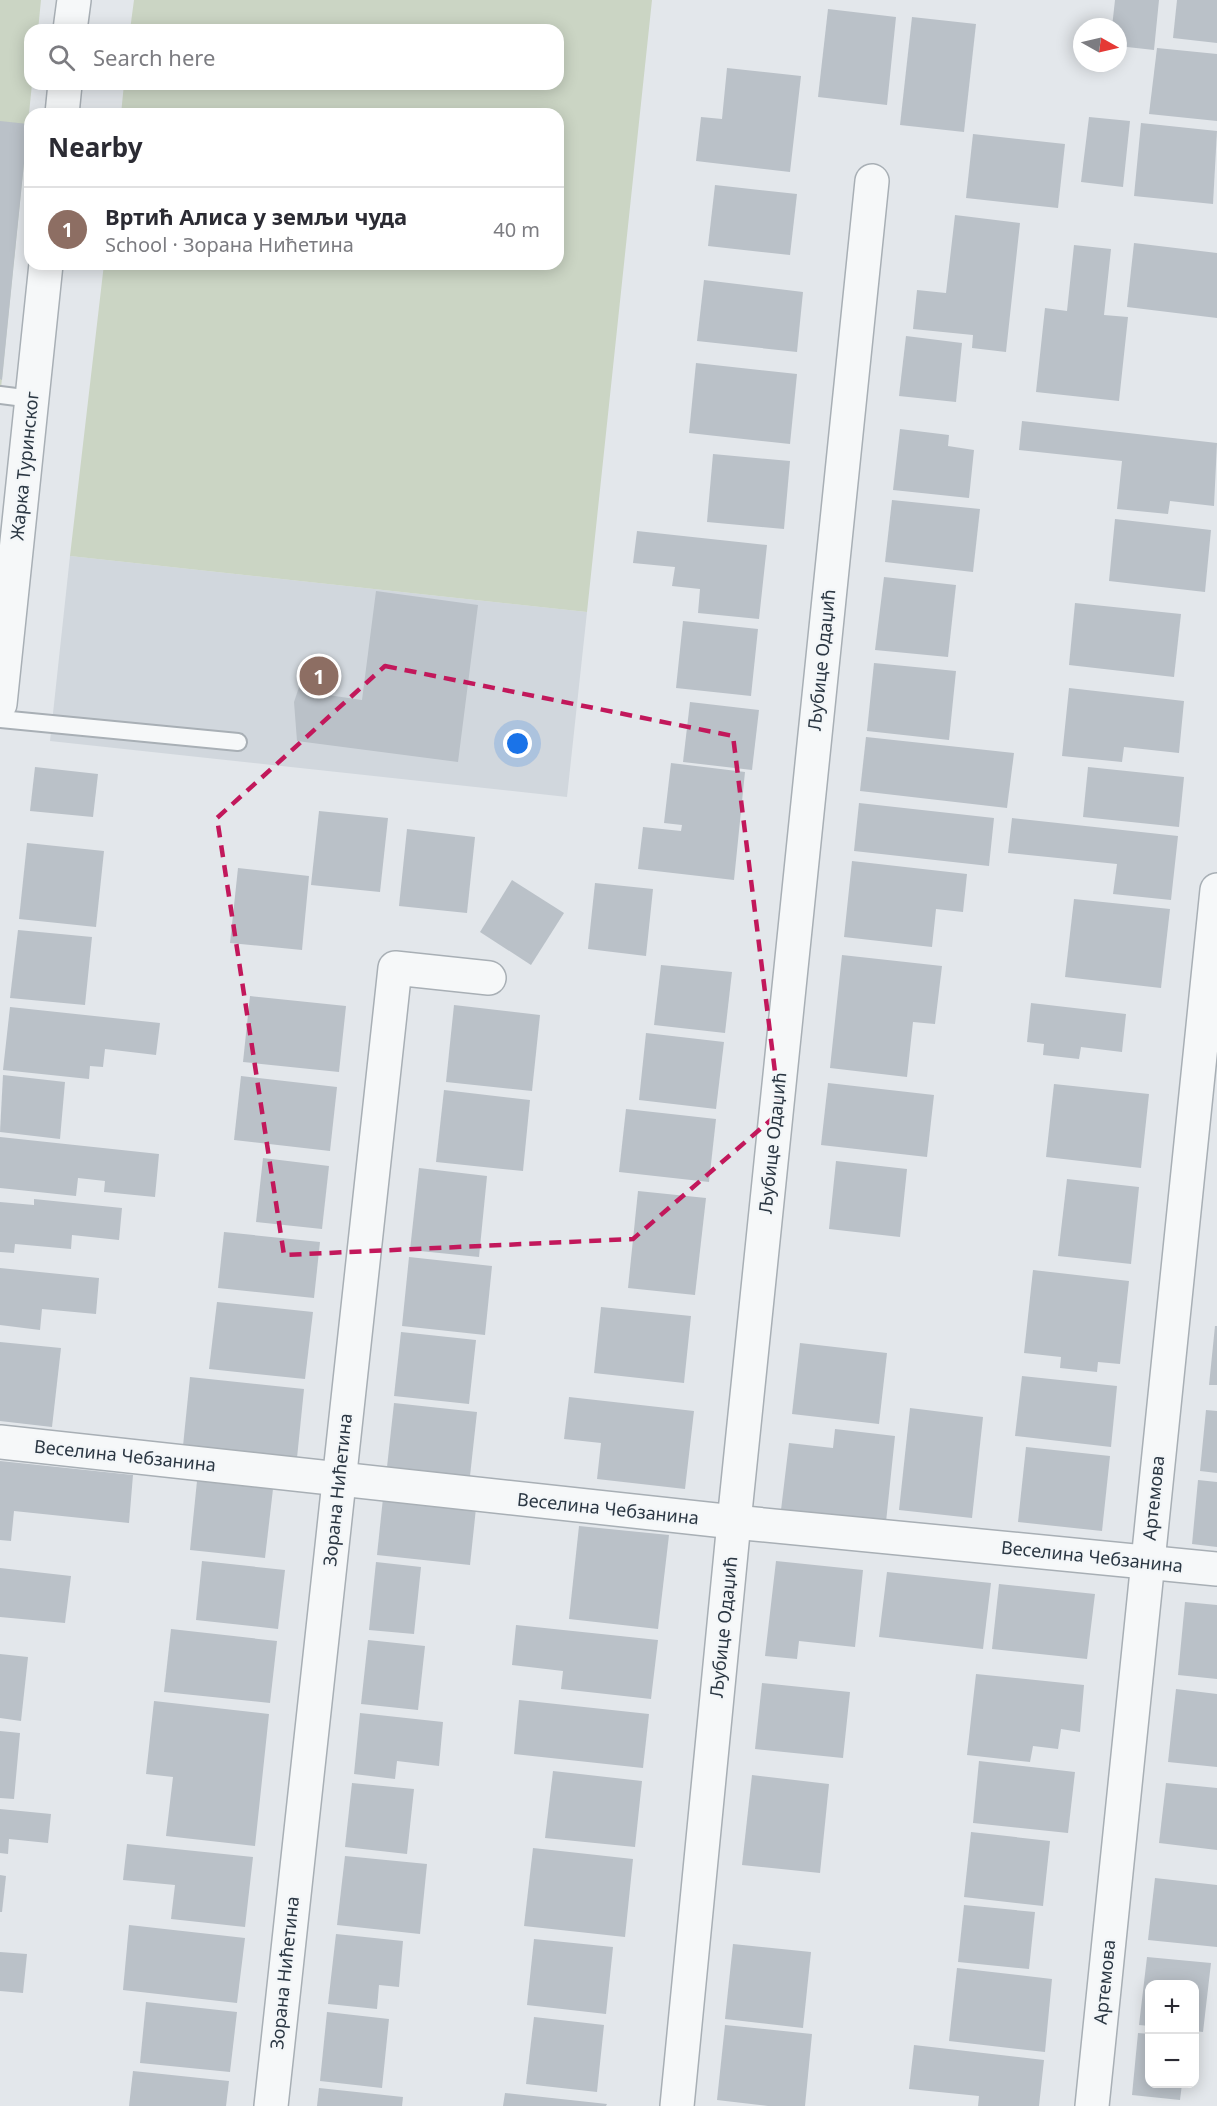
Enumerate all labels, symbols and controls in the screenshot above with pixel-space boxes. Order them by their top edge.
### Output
north arrow [1073,18,1127,72]
search box [24,24,564,90]
icon: search [45,41,78,74]
text: Search here [93,42,215,72]
text: Nearby [48,129,143,165]
text: Вртић Алиса у земљи чуда [105,201,407,231]
text: 1 [62,216,73,243]
text: 40 m [493,216,540,243]
text: School · Зорана Нићетина [105,231,354,258]
street label: Жарка Туринског [4,390,44,542]
street label: Љубице Одаџић [802,588,840,732]
pin: 1 [300,654,338,698]
your location [503,729,532,758]
street label: Љубице Одаџић [753,1071,791,1215]
street label: Зорана Нићетина [317,1412,357,1568]
street label: Веселина Чебзанина [33,1434,217,1476]
street label: Артемова [1137,1454,1169,1541]
street label: Веселина Чебзанина [516,1487,700,1529]
street label: Веселина Чебзанина [1000,1535,1184,1577]
street label: Љубице Одаџић [704,1555,742,1699]
street label: Зорана Нићетина [264,1895,304,2051]
street label: Артемова [1088,1938,1120,2025]
map controls [1145,1980,1199,2088]
button: + [1145,1980,1199,2034]
button: − [1145,2034,1199,2088]

